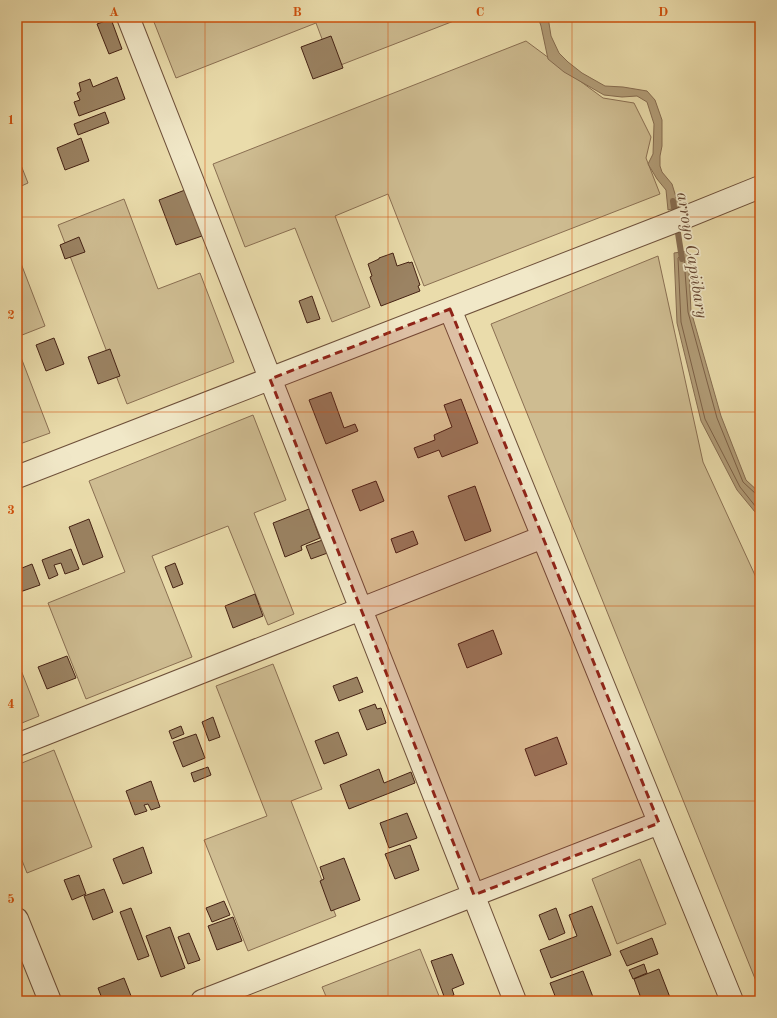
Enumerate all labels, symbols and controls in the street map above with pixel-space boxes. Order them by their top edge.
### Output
text: A [109,6,119,19]
text: B [292,6,302,19]
text: C [476,6,484,19]
text: D [658,6,668,19]
text: 1 [7,114,15,127]
water label: arroyo Capiibary [673,191,710,320]
text: 2 [7,309,15,322]
text: 3 [7,504,15,517]
text: 4 [7,698,15,711]
text: 5 [7,893,15,906]

